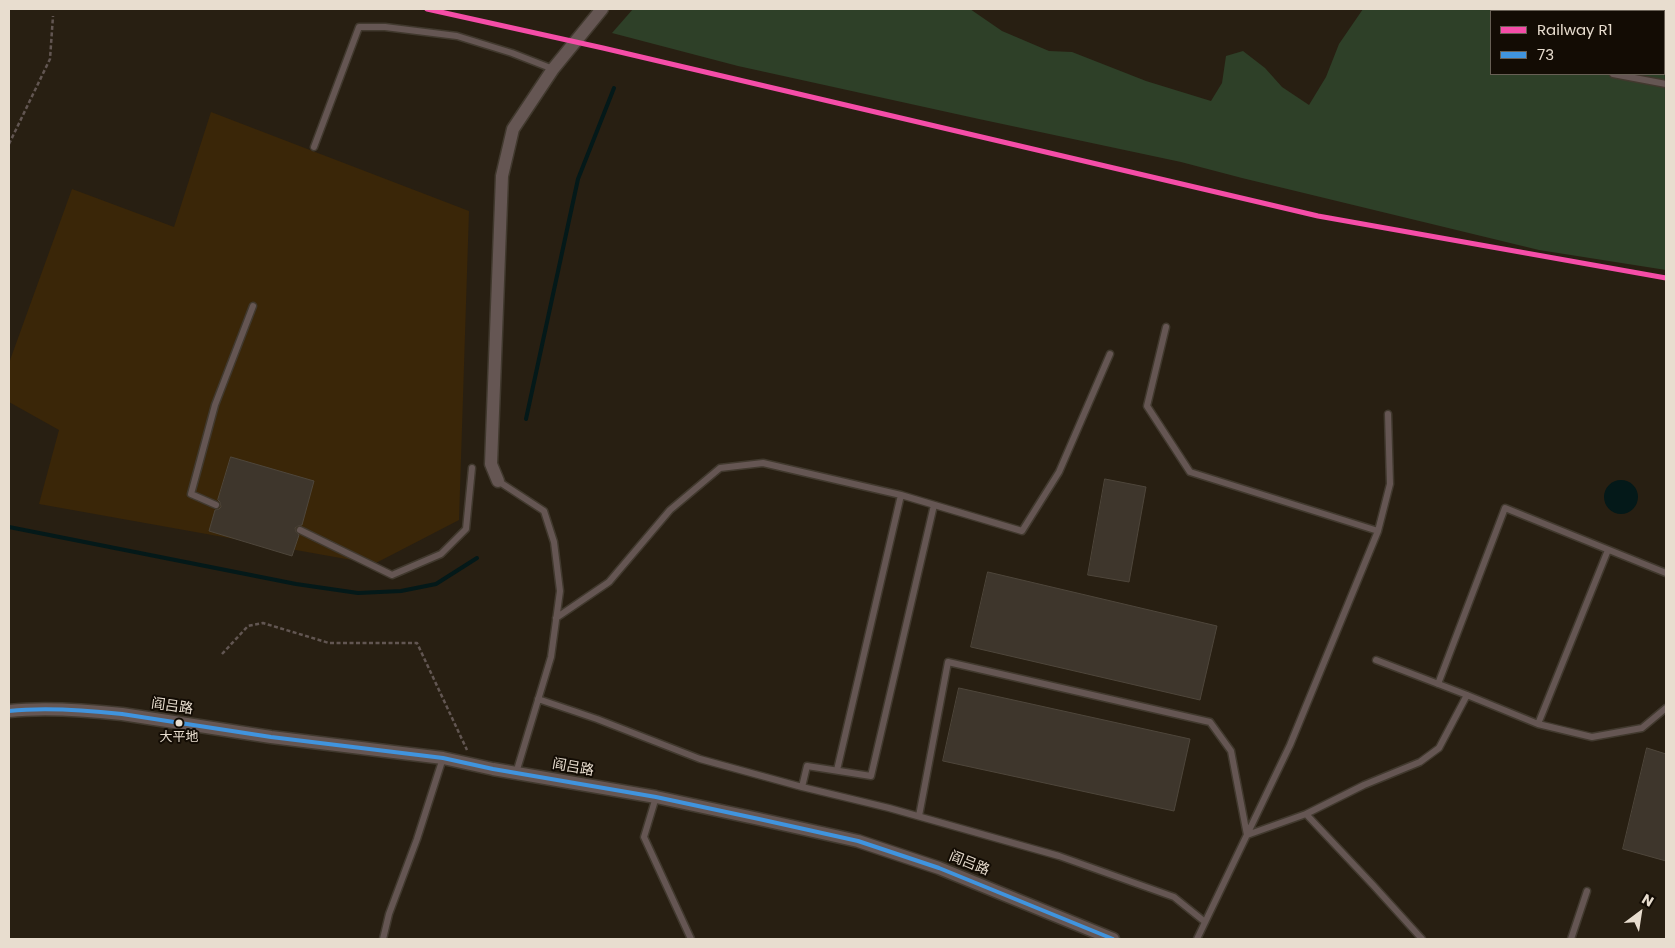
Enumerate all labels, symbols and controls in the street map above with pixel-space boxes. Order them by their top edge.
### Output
legend [1490,10,1665,75]
text: Railway R1 [1537,19,1612,40]
text: 73 [1537,44,1554,65]
street label: 阎吕路 [150,696,194,718]
marker: 大平地 [174,718,184,728]
place label: 大平地 [160,730,198,746]
street label: 阎吕路 [551,756,595,780]
street label: 阎吕路 [946,848,992,880]
north arrow [1615,888,1665,938]
text: N [1638,889,1657,911]

